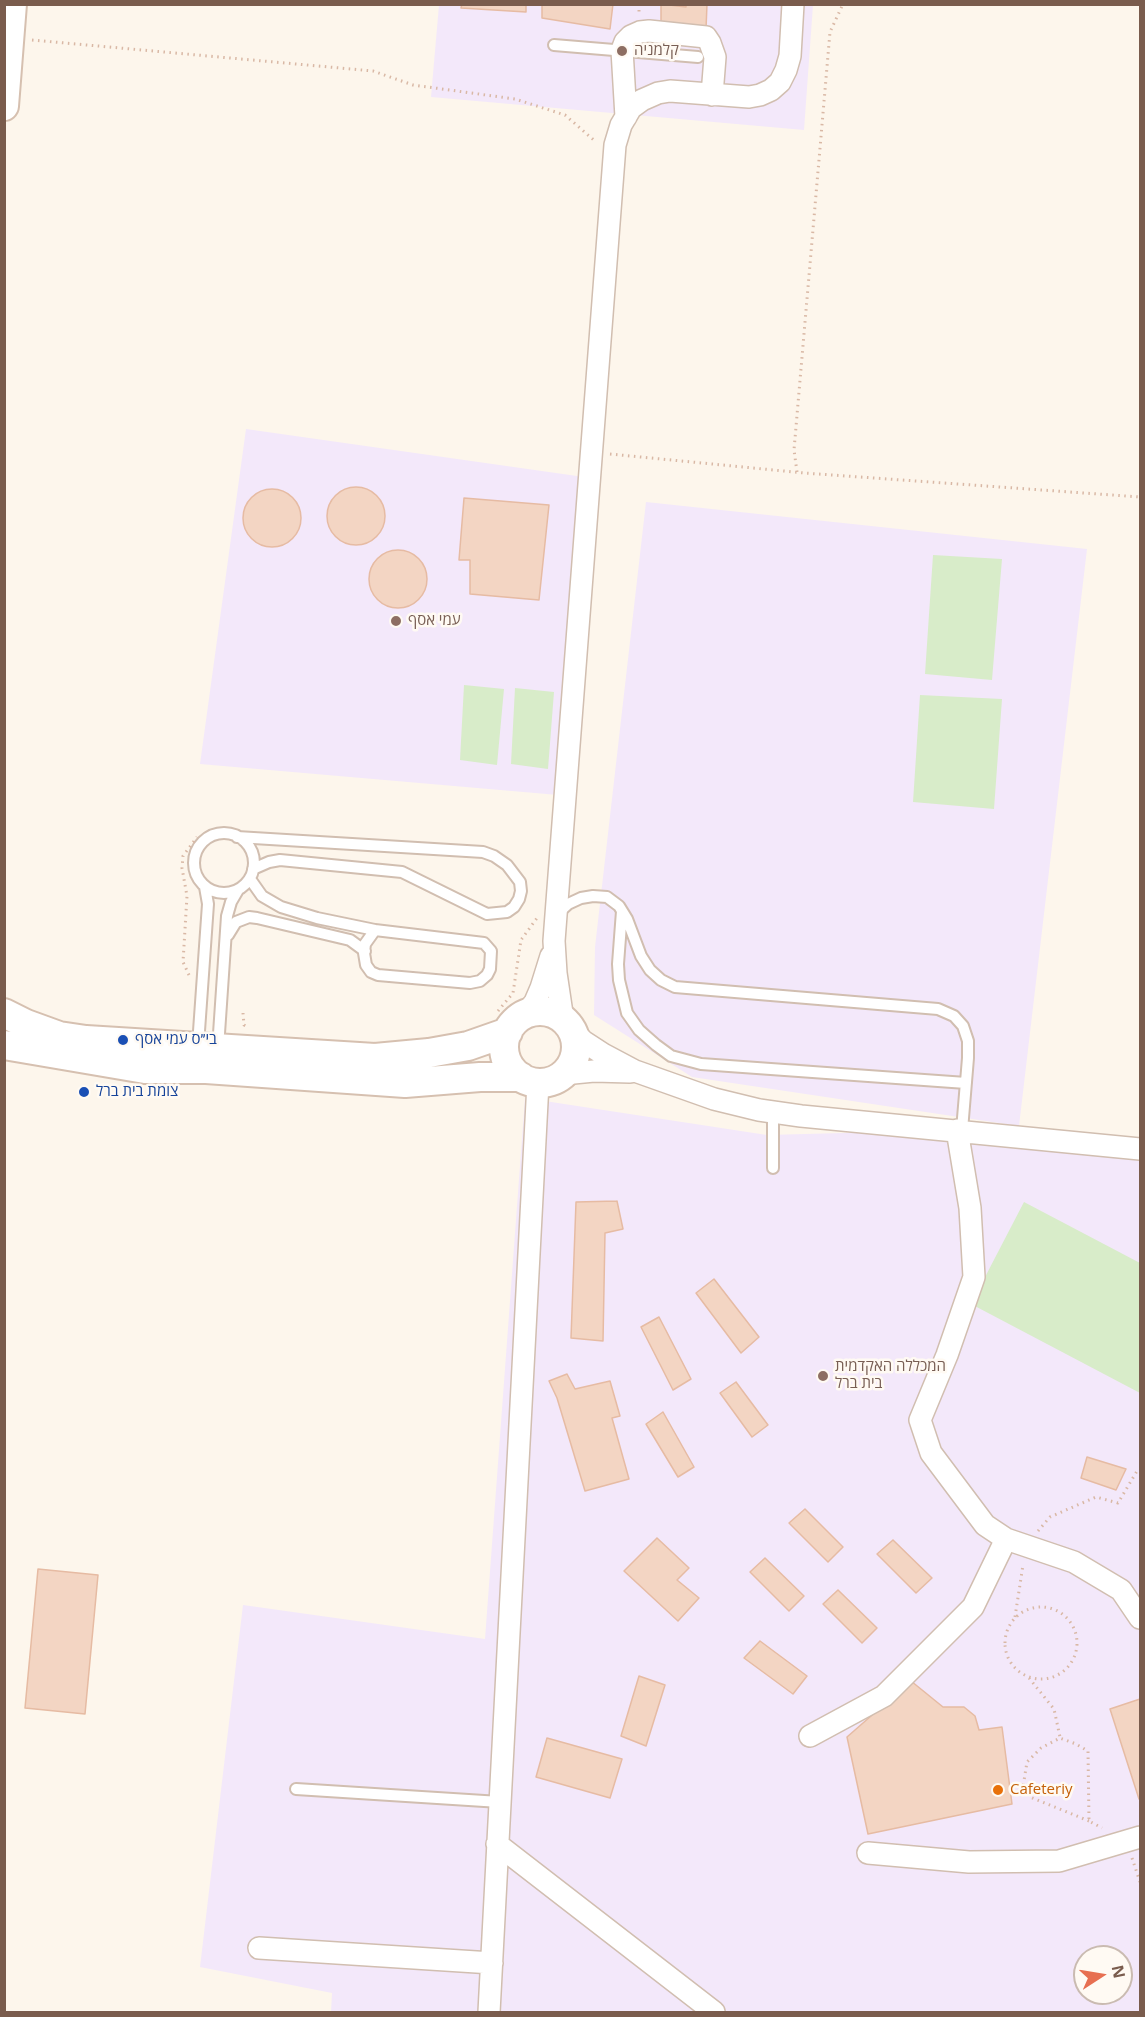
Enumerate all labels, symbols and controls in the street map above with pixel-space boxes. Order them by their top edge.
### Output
place label: קלמניה [634,42,679,60]
marker: קלמניה [615,44,629,58]
place label: עמי אסף [408,612,461,630]
marker: עמי אסף [389,614,403,628]
place label: בי״ס עמי אסף [135,1031,217,1049]
marker: בי״ס עמי אסף [116,1033,130,1047]
place label: צומת בית ברל [96,1083,178,1101]
marker: צומת בית ברל [77,1085,91,1099]
place label: המכללה האקדמית בית ברל [835,1358,946,1393]
marker: המכללה האקדמית בית ברל [816,1369,830,1383]
place label: Cafeteriy [1010,1781,1072,1799]
marker: Cafeteriy [991,1783,1005,1797]
north arrow [1073,1945,1133,2005]
text: N [1107,1963,1131,1980]

